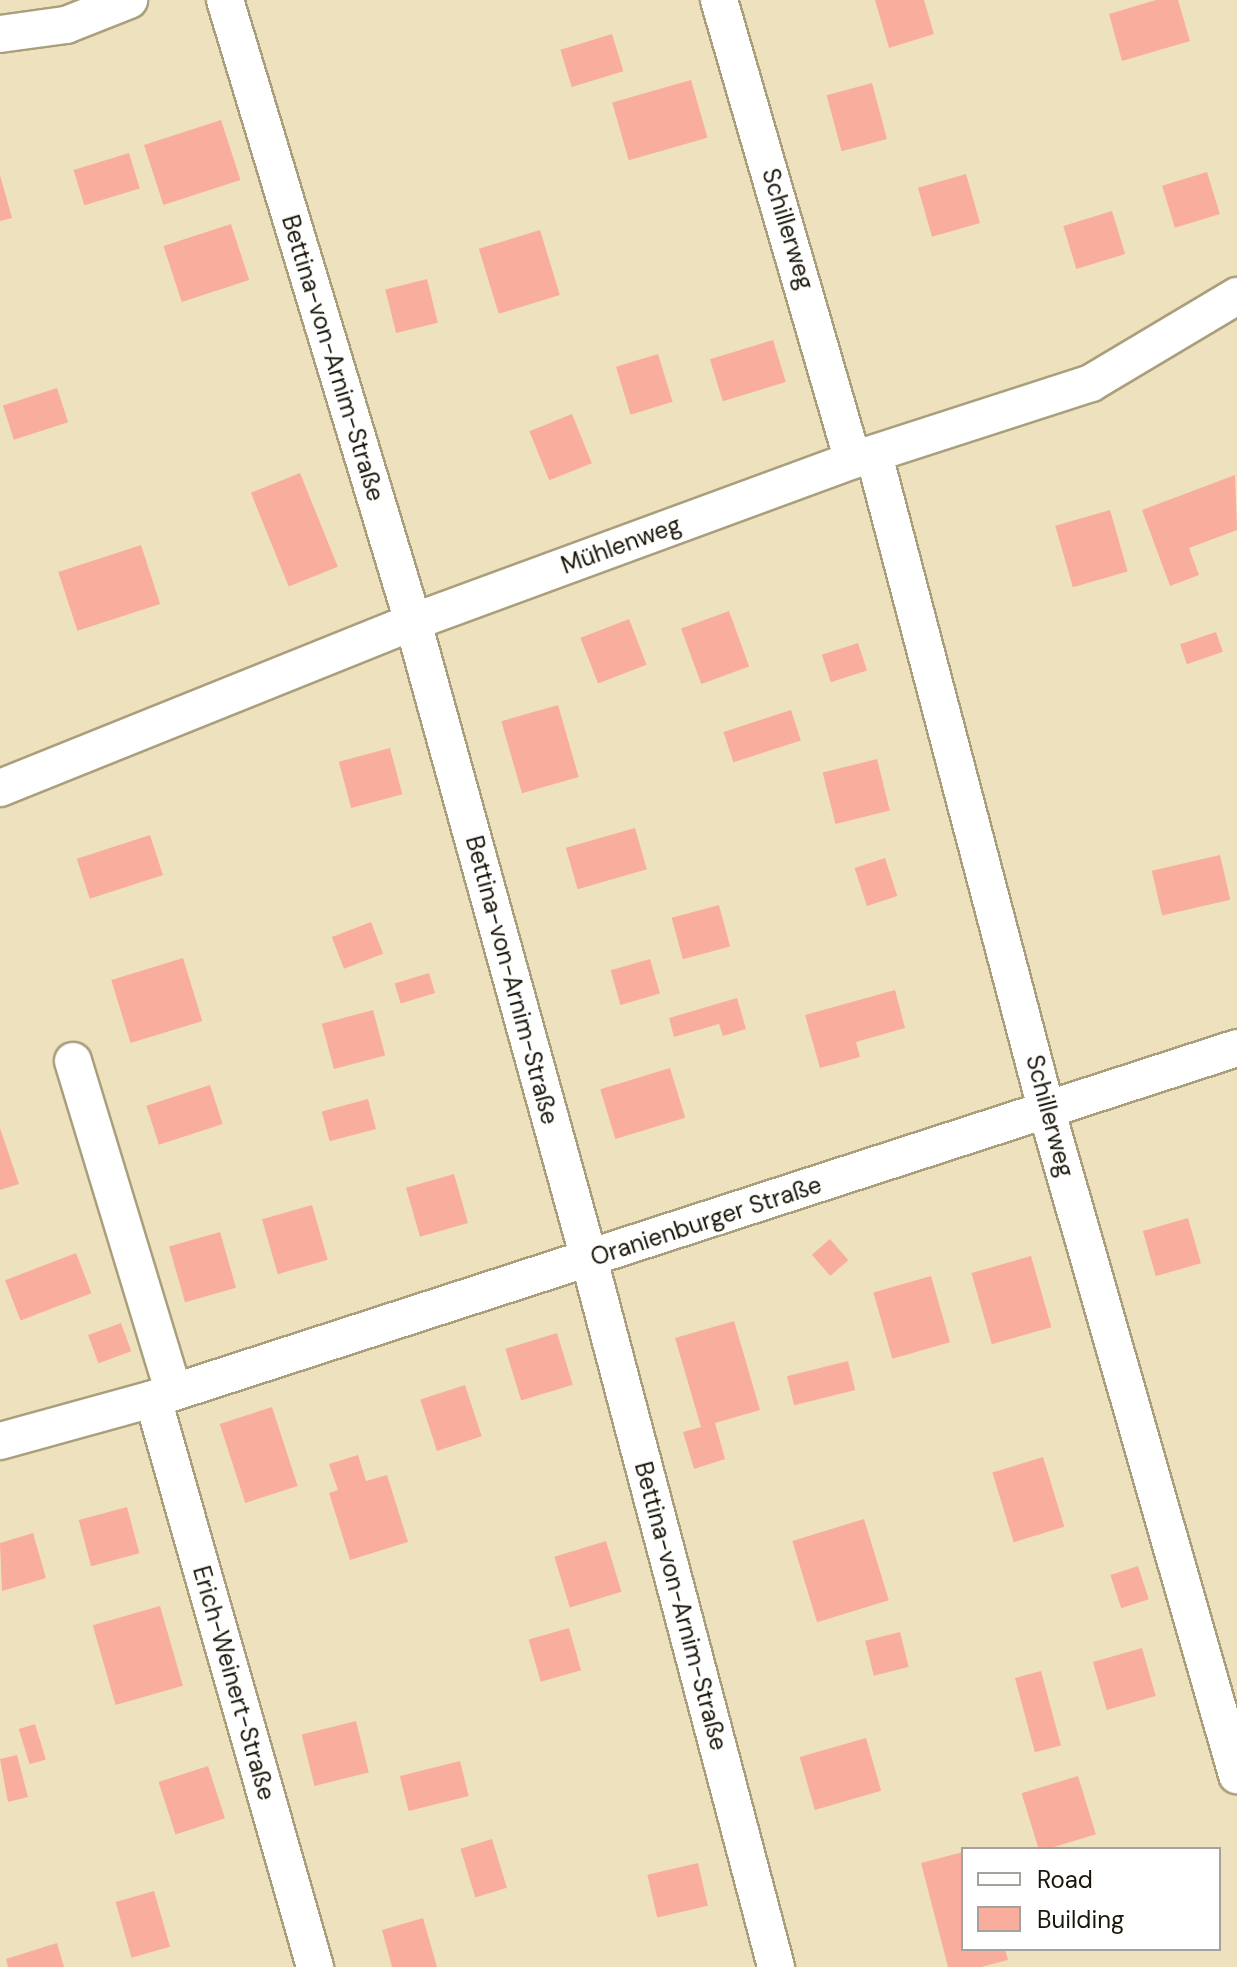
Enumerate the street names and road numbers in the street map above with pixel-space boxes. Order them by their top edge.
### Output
street label: Schillerweg [756,165,820,293]
street label: Bettina-von-Arnim-Straße [276,212,390,504]
street label: Mühlenweg [557,510,685,580]
street label: Bettina-von-Arnim-Straße [460,833,564,1127]
street label: Schillerweg [1020,1052,1080,1180]
street label: Oranienburger Straße [587,1170,825,1272]
street label: Bettina-von-Arnim-Straße [629,1459,733,1753]
street label: Erich-Weinert-Straße [187,1563,281,1803]

